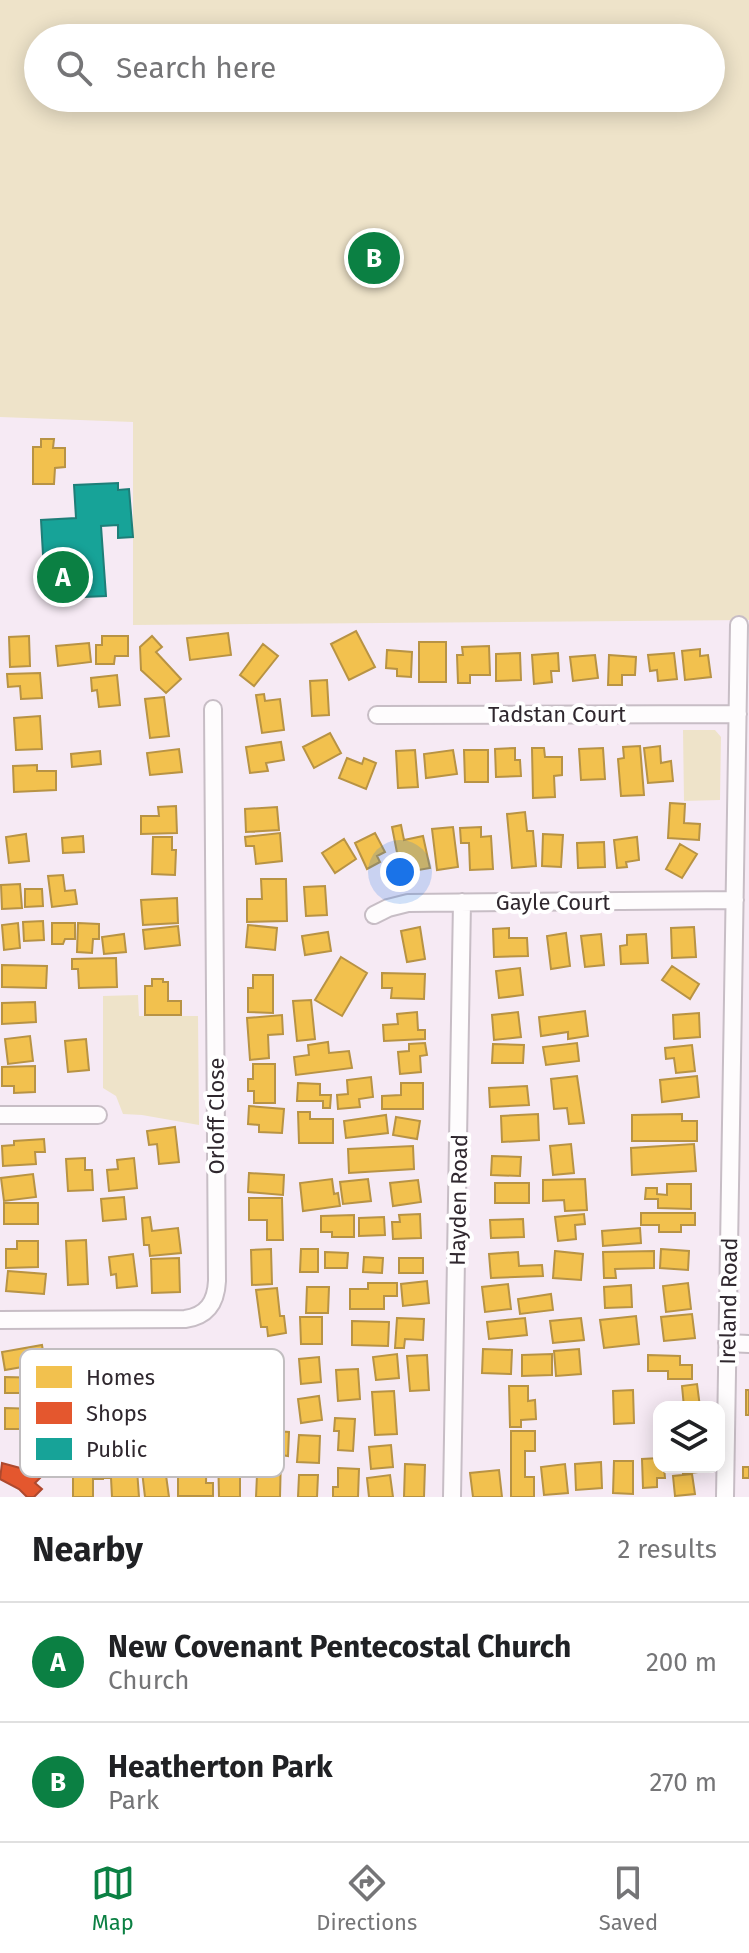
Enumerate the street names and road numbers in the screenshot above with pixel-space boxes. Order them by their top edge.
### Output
street label: Tadstan Court [488,701,626,728]
street label: Gayle Court [496,889,610,916]
street label: Orloff Close [203,1057,230,1175]
street label: Hayden Road [444,1134,473,1266]
street label: Ireland Road [714,1237,743,1365]

